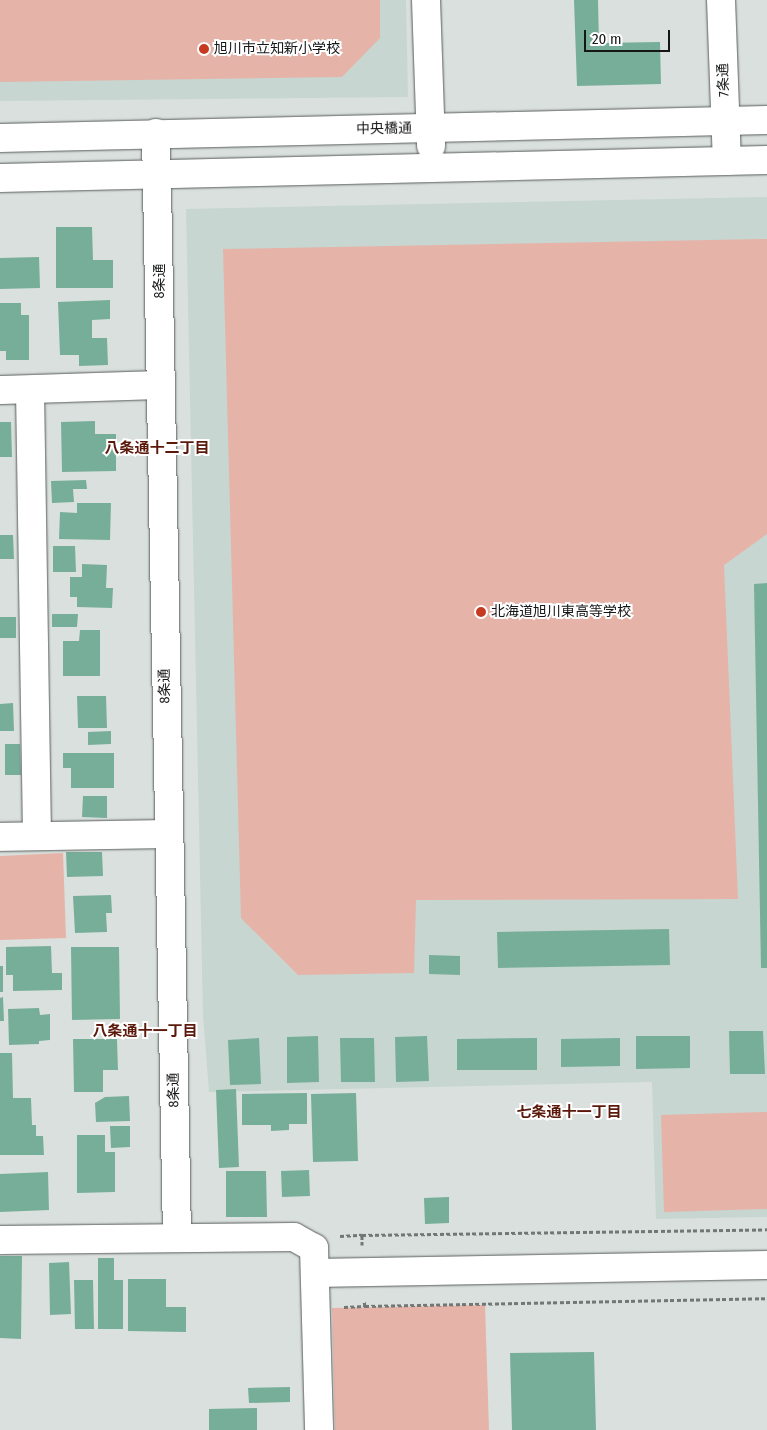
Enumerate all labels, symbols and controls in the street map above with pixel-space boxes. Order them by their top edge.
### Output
scale bar [587,20,673,52]
text: 20 m [592,30,622,48]
place label: 旭川市立知新小学校 [214,41,340,57]
marker: 旭川市立知新小学校 [198,43,210,55]
street label: 7条通 [715,63,733,97]
street label: 中央橋通 [356,120,412,138]
street label: 8条通 [152,264,168,298]
district label: 八条通十二丁目 [105,440,209,458]
place label: 北海道旭川東高等学校 [491,604,631,620]
marker: 北海道旭川東高等学校 [475,606,487,618]
street label: 8条通 [156,668,174,704]
district label: 八条通十一丁目 [93,1023,197,1041]
street label: 8条通 [165,1072,183,1108]
district label: 七条通十一丁目 [517,1104,621,1122]

